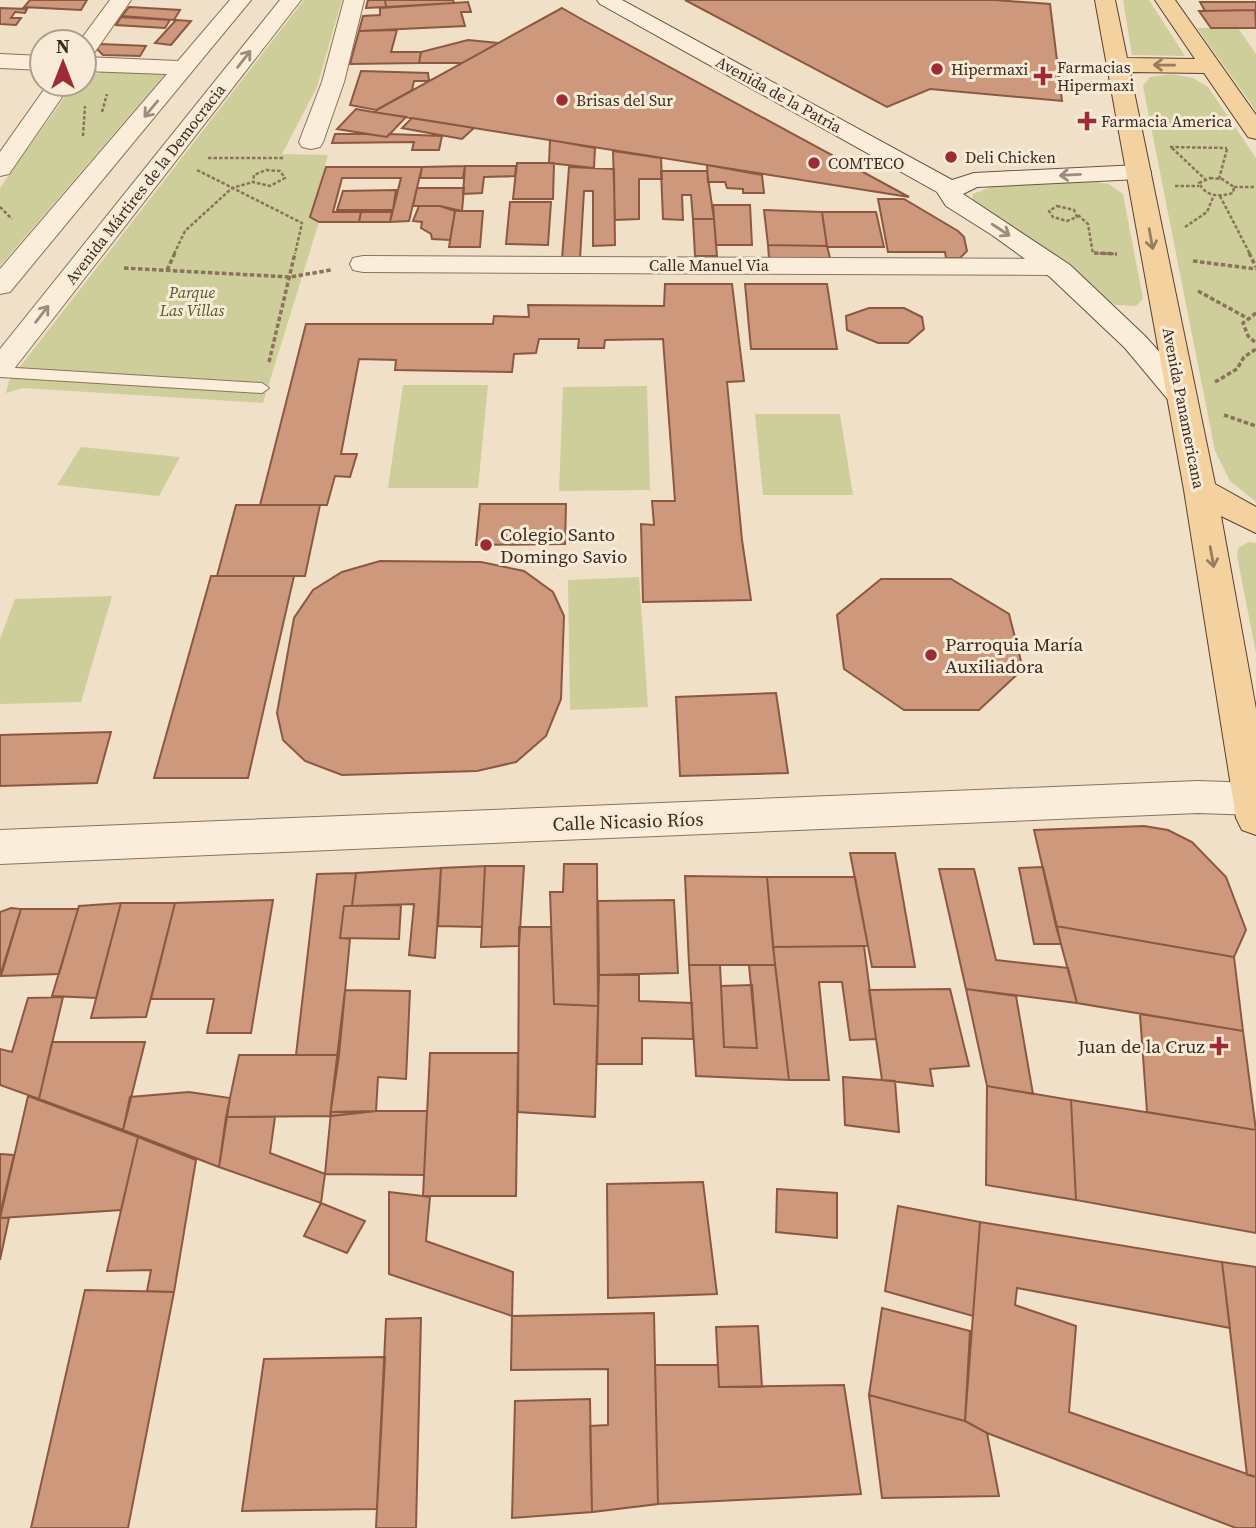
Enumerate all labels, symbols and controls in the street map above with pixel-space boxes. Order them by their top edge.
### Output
north arrow [28,28,98,98]
text: N [56,33,70,59]
street label: Avenida de la Patria [712,50,847,138]
one-way arrow [237,51,252,69]
place label: Farmacias Hipermaxi [1057,56,1134,96]
place label: Hipermaxi [951,58,1028,80]
one-way arrow [1153,58,1176,72]
marker: Hipermaxi [929,61,945,77]
marker: Farmacias Hipermaxi [1035,68,1051,84]
street label: Avenida Mártires de la Democracia [60,78,231,289]
place label: Brisas del Sur [576,89,673,111]
marker: Brisas del Sur [554,92,570,108]
one-way arrow [143,100,159,118]
place label: Farmacia America [1101,110,1233,132]
marker: Farmacia America [1079,113,1095,129]
place label: Deli Chicken [965,146,1056,168]
marker: Deli Chicken [943,149,959,165]
place label: COMTECO [828,152,904,174]
marker: COMTECO [806,155,822,171]
one-way arrow [1059,169,1082,182]
one-way arrow [991,222,1010,237]
one-way arrow [1144,227,1158,250]
street label: Calle Manuel Via [649,254,770,276]
park label: Parque Las Villas [159,281,224,321]
one-way arrow [35,306,50,324]
street label: Avenida Panamericana [1158,325,1211,491]
place label: Colegio Santo Domingo Savio [500,521,627,569]
marker: Colegio Santo Domingo Savio [478,537,494,553]
one-way arrow [1205,545,1219,568]
place label: Parroquia María Auxiliadora [945,631,1084,679]
marker: Parroquia María Auxiliadora [923,647,939,663]
street label: Calle Nicasio Ríos [552,805,704,837]
place label: Juan de la Cruz [1077,1033,1205,1059]
marker: Juan de la Cruz [1211,1038,1227,1054]

